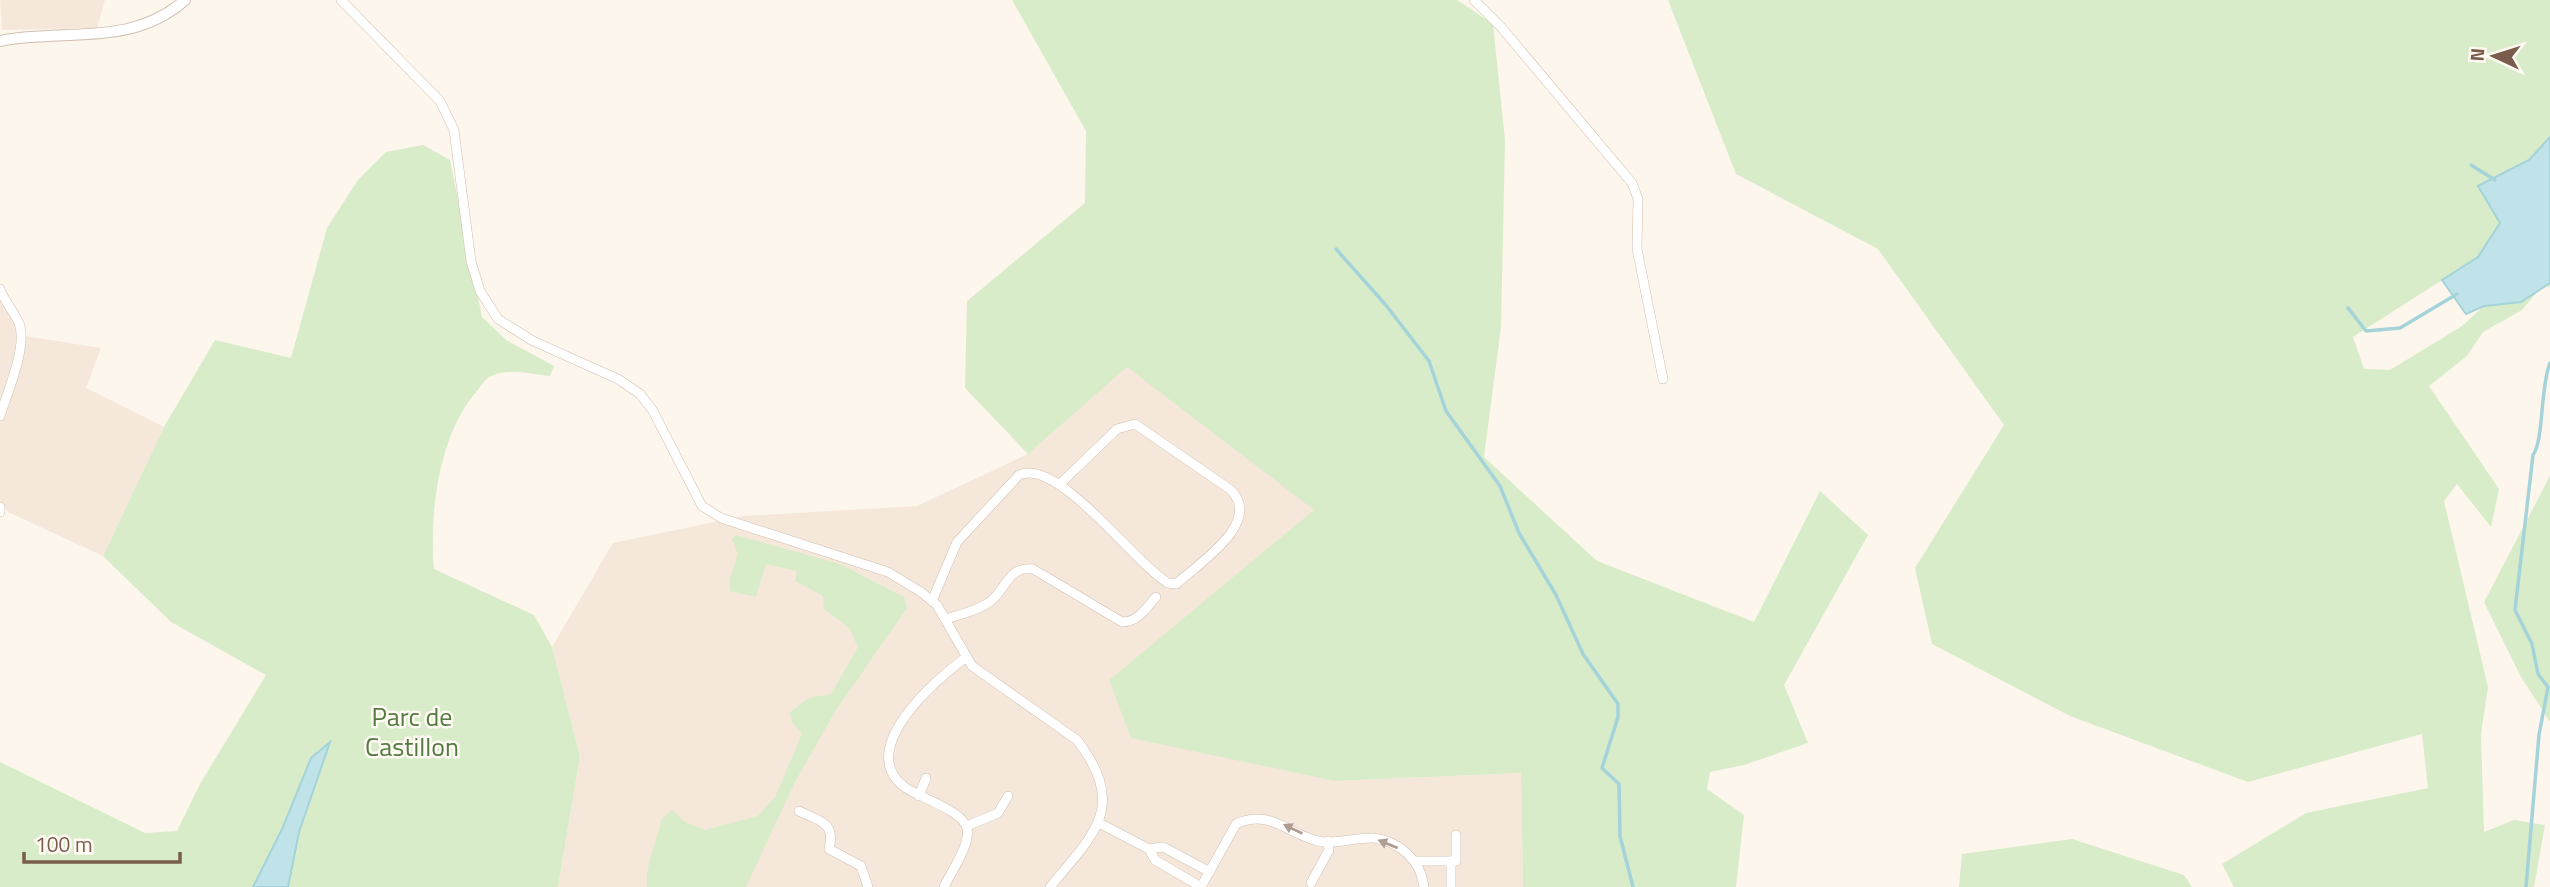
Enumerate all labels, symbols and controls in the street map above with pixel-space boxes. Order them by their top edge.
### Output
north arrow [2459,21,2529,91]
text: N [2462,47,2491,62]
park label: Parc de Castillon [365,697,459,766]
scale bar [24,820,180,864]
one-way arrow [1283,824,1303,835]
text: 100 m [35,828,92,860]
one-way arrow [1377,838,1398,849]

